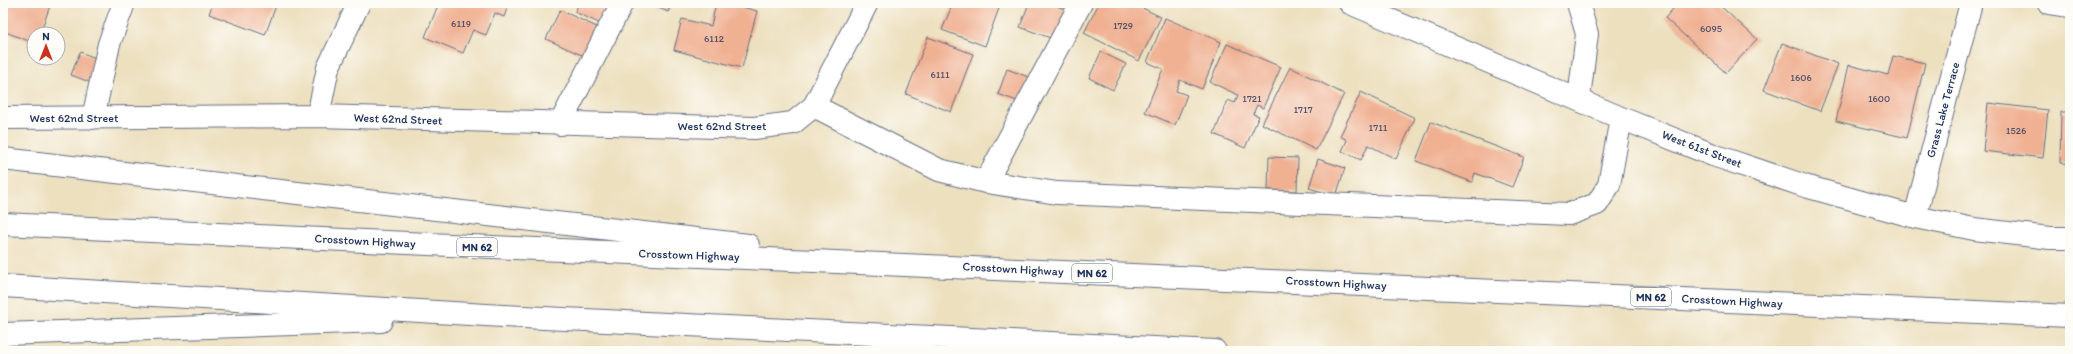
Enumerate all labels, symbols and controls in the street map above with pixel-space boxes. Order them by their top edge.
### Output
house number: 6119 [451,17,471,30]
house number: 1729 [1113,19,1133,32]
house number: 6095 [1700,22,1722,35]
north arrow [26,26,66,66]
text: N [42,30,50,43]
house number: 6112 [704,32,725,45]
street label: Grass Lake Terrace [1923,60,1963,159]
house number: 6111 [930,68,950,81]
house number: 1606 [1790,71,1812,84]
house number: 1721 [1242,92,1262,105]
house number: 1600 [1868,92,1890,105]
house number: 1717 [1293,103,1313,116]
street label: West 62nd Street [353,110,443,128]
street label: West 62nd Street [30,111,119,125]
street label: West 62nd Street [678,119,767,133]
house number: 1711 [1369,121,1388,134]
house number: 1526 [2006,124,2026,137]
street label: West 61st Street [1660,127,1744,171]
street label: Crosstown Highway [314,231,416,251]
road number: MN 62 [457,238,497,256]
street label: Crosstown Highway [638,246,740,264]
street label: Crosstown Highway [962,259,1064,279]
road number: MN 62 [1072,264,1112,282]
street label: Crosstown Highway [1285,273,1387,293]
road number: MN 62 [1631,288,1671,306]
street label: Crosstown Highway [1681,291,1783,311]

